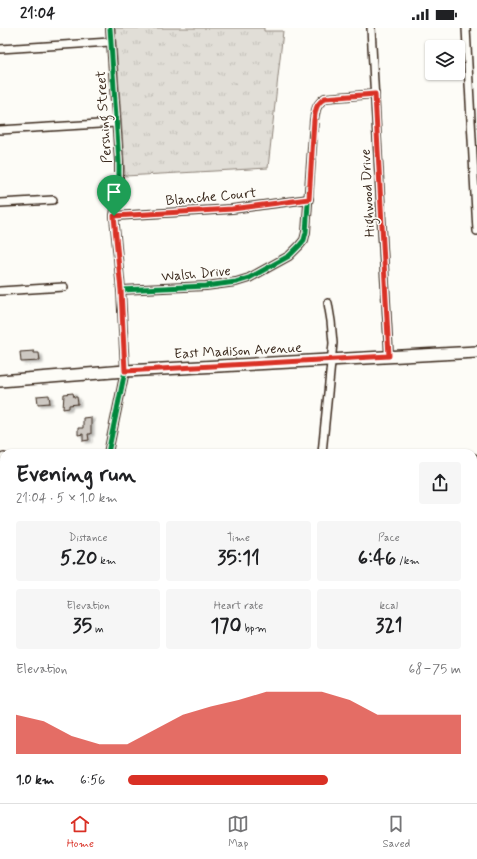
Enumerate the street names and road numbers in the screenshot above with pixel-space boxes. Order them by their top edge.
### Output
street label: Pershing Street [92,69,118,164]
street label: Highwood Drive [357,148,381,238]
street label: Blanche Court [165,184,258,210]
street label: Walsh Drive [161,262,232,286]
street label: East Madison Avenue [174,339,303,363]

